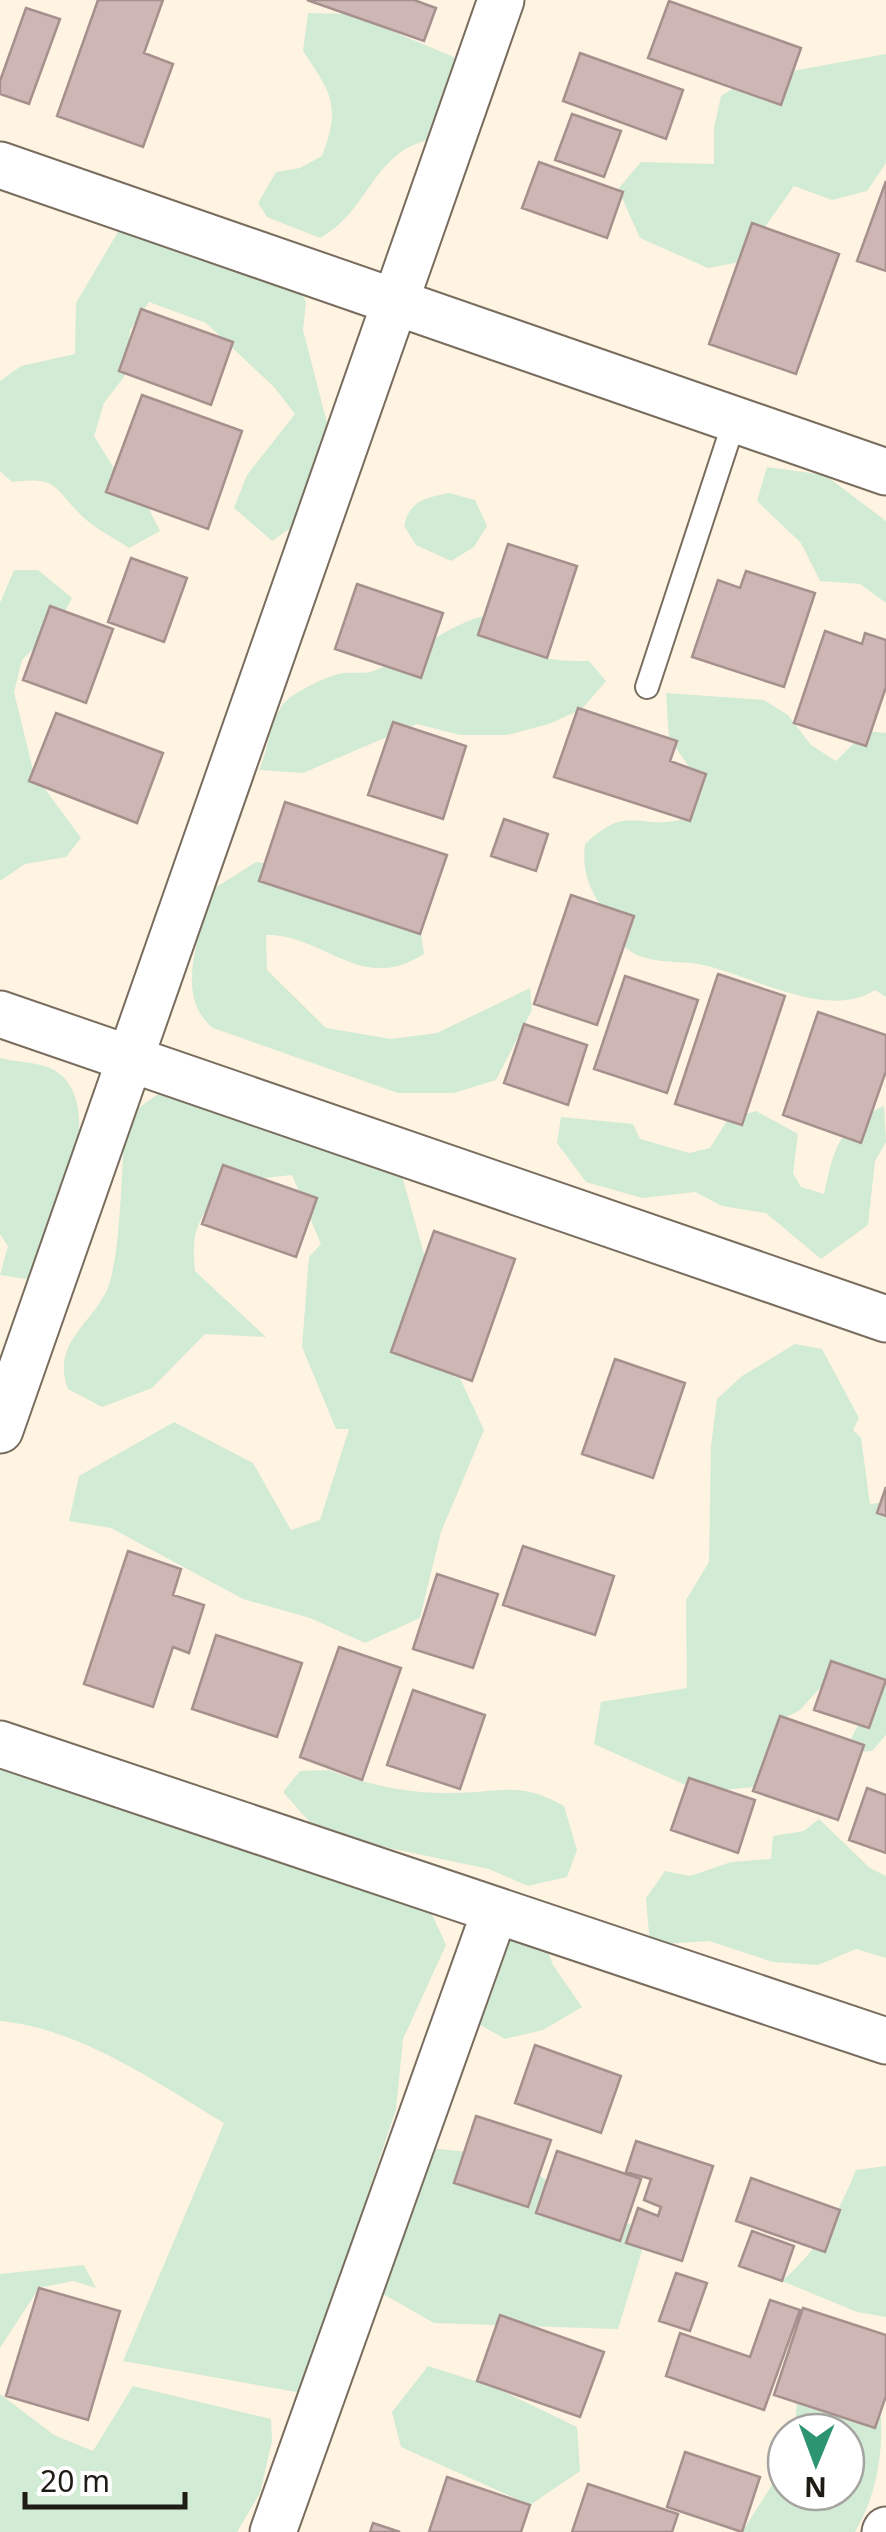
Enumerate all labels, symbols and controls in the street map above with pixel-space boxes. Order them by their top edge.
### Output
north arrow [766,2412,866,2512]
scale bar [25,2447,185,2509]
text: 20 m [40,2460,110,2501]
text: N [804,2469,827,2507]

